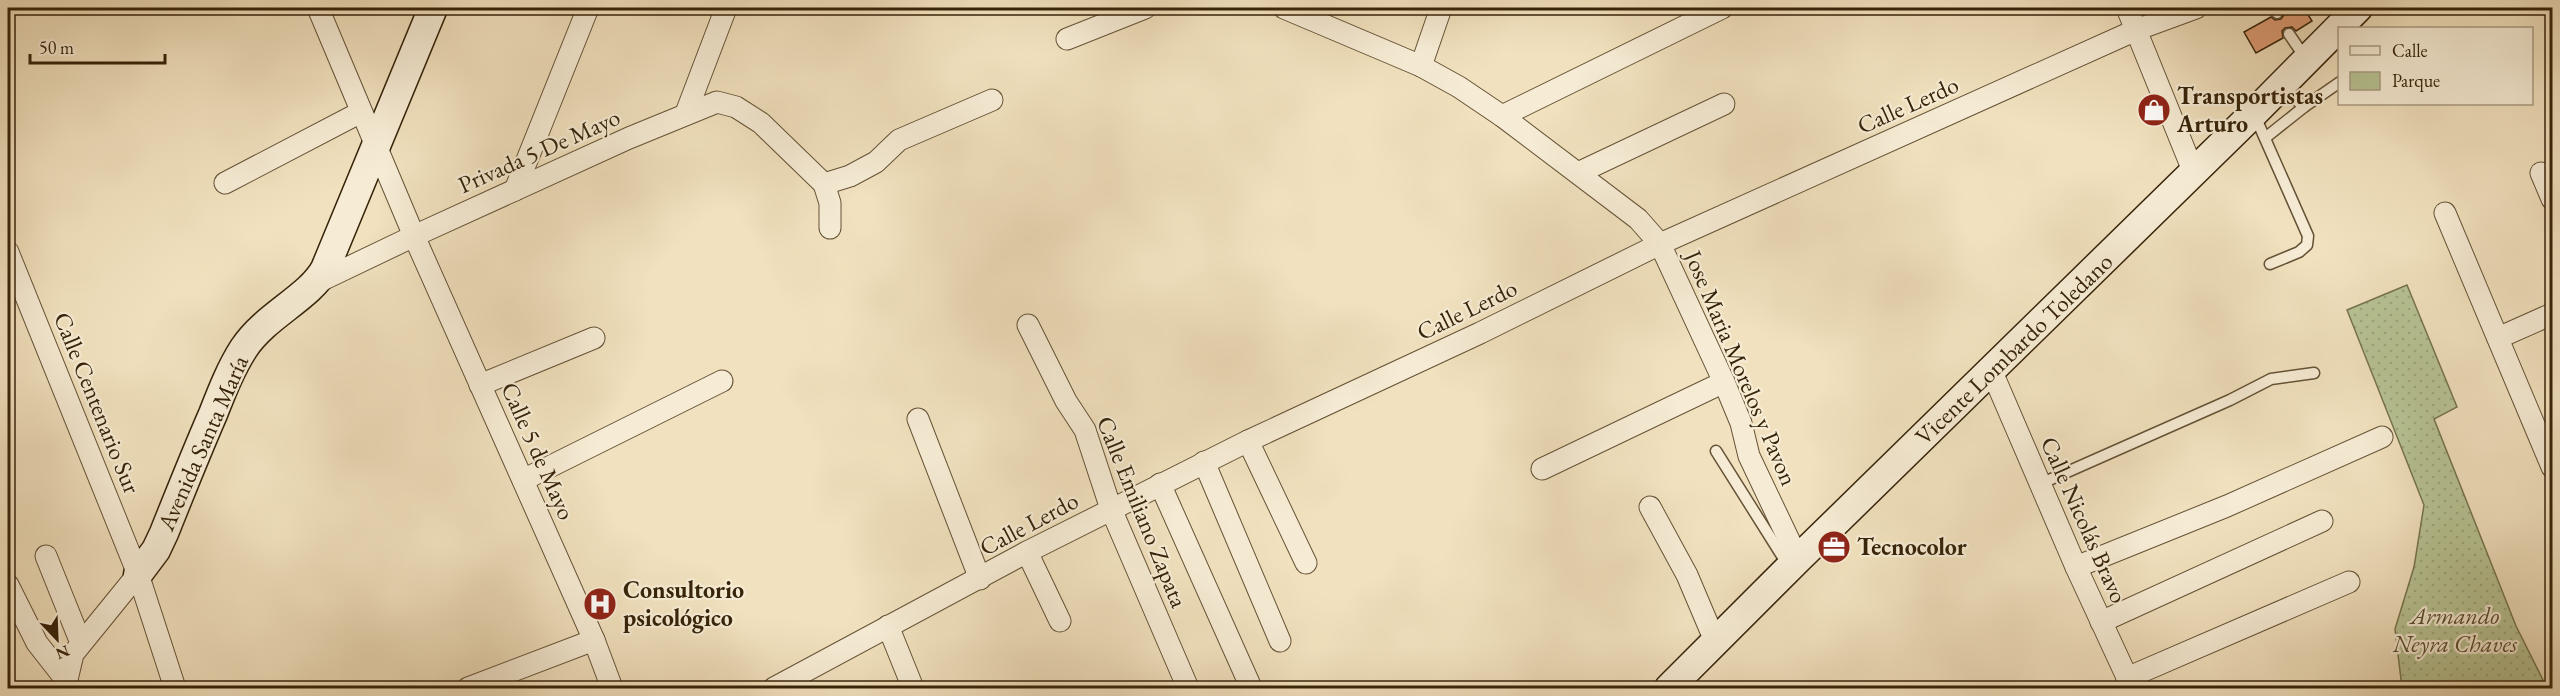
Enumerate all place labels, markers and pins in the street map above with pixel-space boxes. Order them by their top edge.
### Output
place label: Transportistas Arturo [2176,80,2323,139]
shop icon: Transportistas Arturo [2136,92,2172,128]
office icon: Tecnocolor [1816,529,1852,565]
place label: Tecnocolor [1857,531,1967,562]
place label: Consultorio psicológico [623,574,744,634]
hospital icon: Consultorio psicológico [582,586,618,622]

